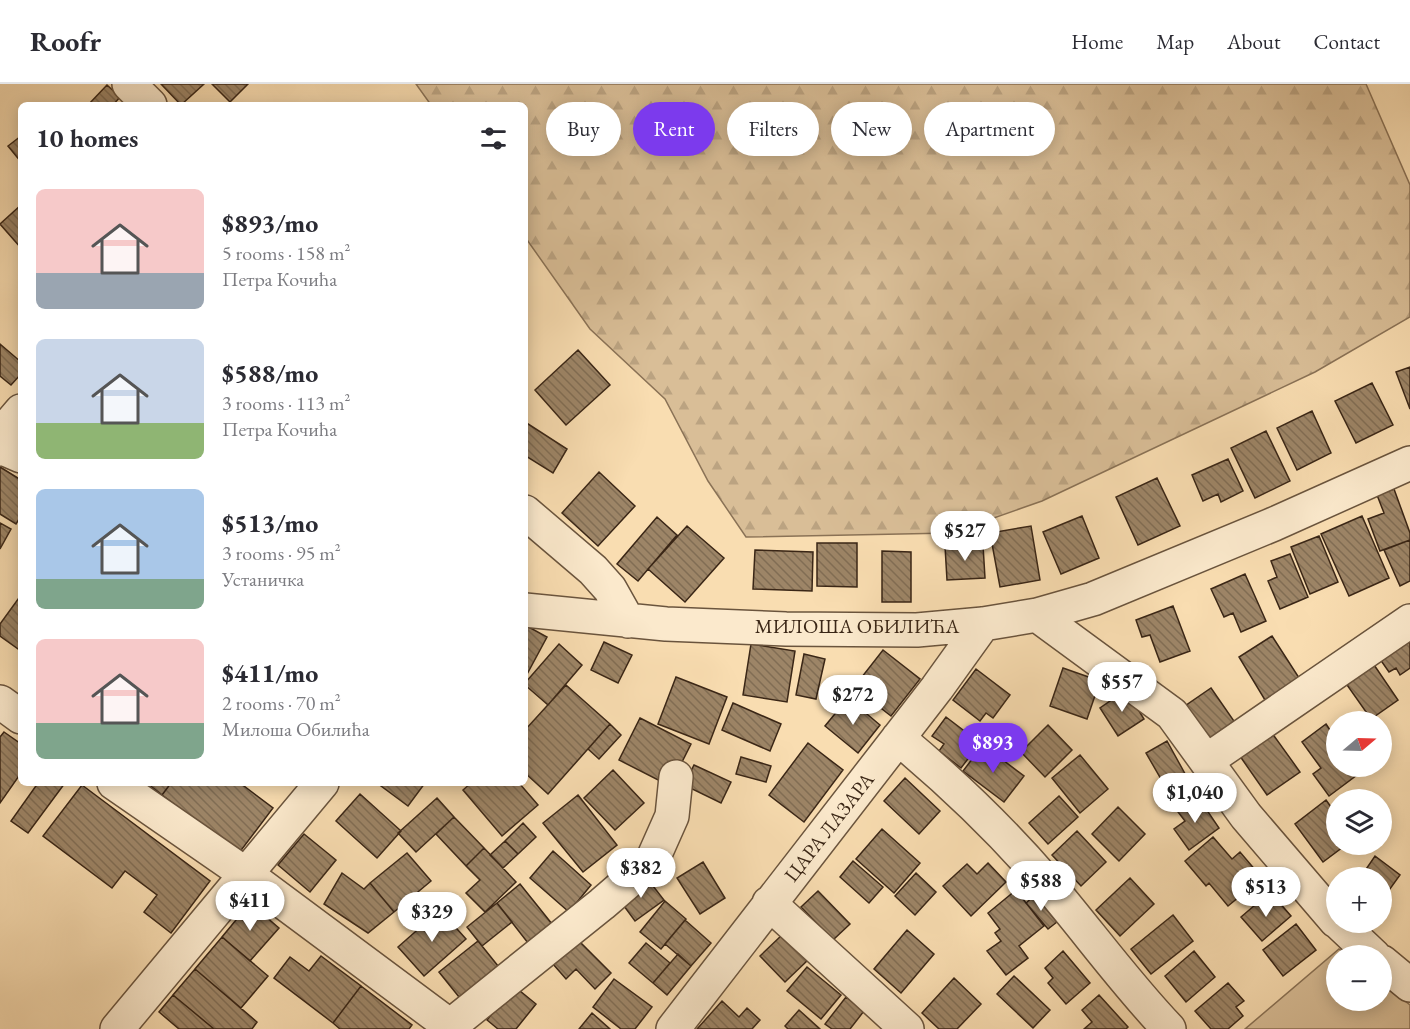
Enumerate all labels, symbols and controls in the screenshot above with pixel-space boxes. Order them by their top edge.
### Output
text: Roofr [30,23,101,59]
text: Home [1071,28,1123,55]
text: Map [1156,28,1194,55]
text: About [1227,28,1280,55]
text: Contact [1313,28,1380,55]
chip: Buy [546,102,621,156]
chip: Rent [633,102,715,156]
chip: Filters [727,102,819,156]
chip: New [831,102,912,156]
chip: Apartment [924,102,1055,156]
text: 10 homes [36,121,138,155]
icon: filters [477,122,510,155]
text: $893/mo [222,206,318,240]
icon: home [84,213,156,285]
text: 5 rooms · 158 m² [222,240,350,266]
text: Петра Кочића [222,266,337,292]
text: $588/mo [222,356,318,390]
icon: home [84,363,156,435]
text: 3 rooms · 113 m² [222,390,350,416]
text: Петра Кочића [222,416,337,442]
text: $513/mo [222,506,318,540]
pin: $527 [929,511,1001,562]
icon: home [84,513,156,585]
text: $527 [945,517,985,543]
text: 3 rooms · 95 m² [222,540,341,566]
text: Устаничка [222,566,304,592]
street label: МИЛОША ОБИЛИЋА [755,613,959,639]
text: $411/mo [222,656,318,690]
pin: $557 [1086,662,1158,713]
icon: home [84,663,156,735]
text: $557 [1102,668,1142,694]
pin: $272 [817,675,889,726]
text: $272 [833,681,873,707]
text: 2 rooms · 70 m² [222,690,341,716]
north arrow [1326,711,1392,777]
map controls [1326,711,1392,1011]
text: Милоша Обилића [222,716,370,742]
pin: $893 [957,723,1029,774]
text: $893 [973,729,1013,755]
street label: ЦАРА ЛАЗАРА [778,767,880,887]
pin: $1,040 [1146,773,1244,824]
text: $1,040 [1167,779,1223,805]
button: layers [1326,789,1392,855]
pin: $382 [605,848,677,899]
text: $382 [621,854,661,880]
pin: $588 [1005,861,1077,912]
text: $588 [1021,867,1061,893]
pin: $513 [1230,867,1302,918]
button: + [1326,867,1392,933]
text: $513 [1246,873,1286,899]
pin: $411 [214,881,286,932]
text: $411 [230,887,270,913]
pin: $329 [396,892,468,943]
text: $329 [412,898,452,924]
button: − [1326,945,1392,1011]

